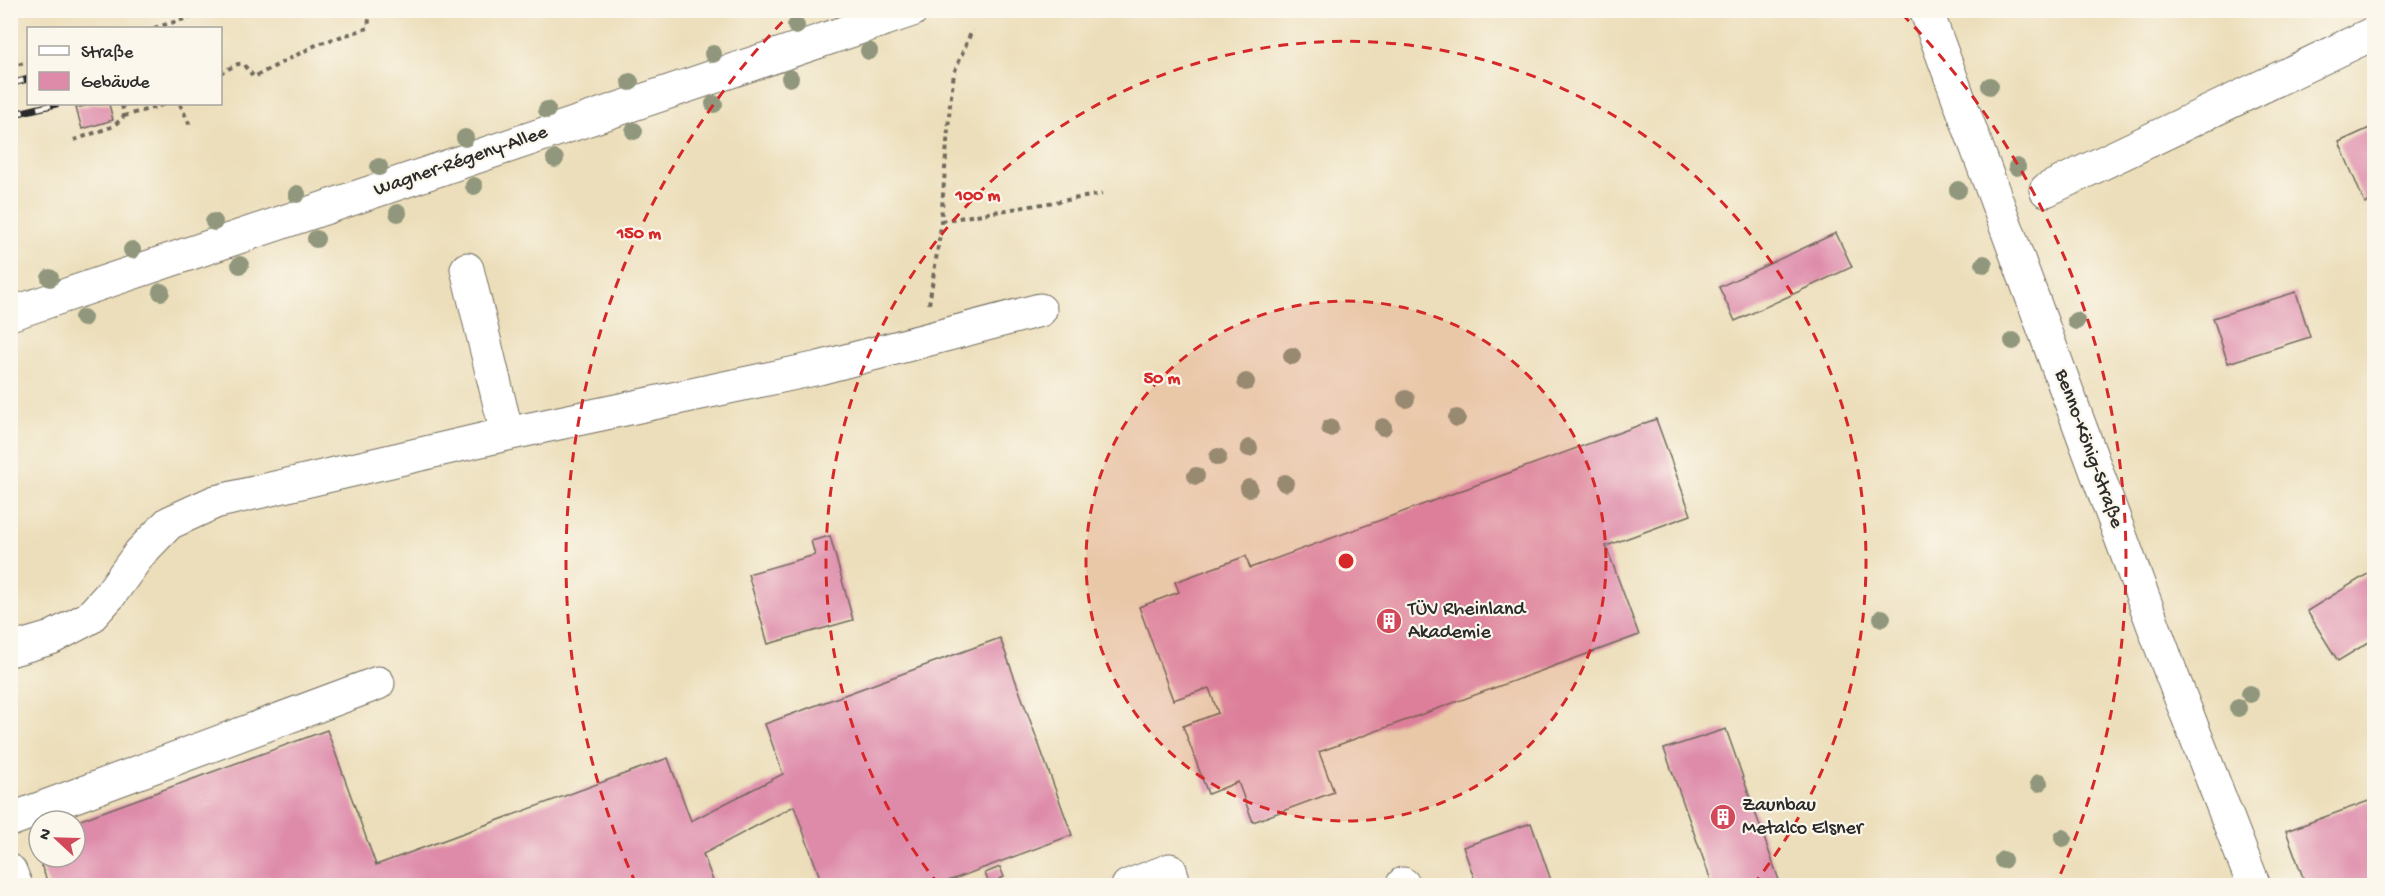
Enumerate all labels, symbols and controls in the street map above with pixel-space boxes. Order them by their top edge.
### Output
legend [27,27,222,105]
text: Straße [81,43,134,64]
text: Gebäude [81,73,150,94]
street label: Wagner-Régeny-Allee [371,121,551,203]
text: 100 m [955,186,1001,207]
text: 150 m [616,224,661,245]
street label: Benno-König-Straße [2048,366,2128,532]
text: 50 m [1144,369,1181,390]
centre of rings [1336,551,1356,571]
place label: TÜV Rheinland Akademie [1407,599,1527,645]
building icon: TÜV Rheinland Akademie [1374,606,1404,636]
place label: Zaunbau Metalco Elsner [1742,795,1865,841]
building icon: Zaunbau Metalco Elsner [1708,802,1738,832]
north arrow [27,809,87,869]
text: N [36,826,57,843]

